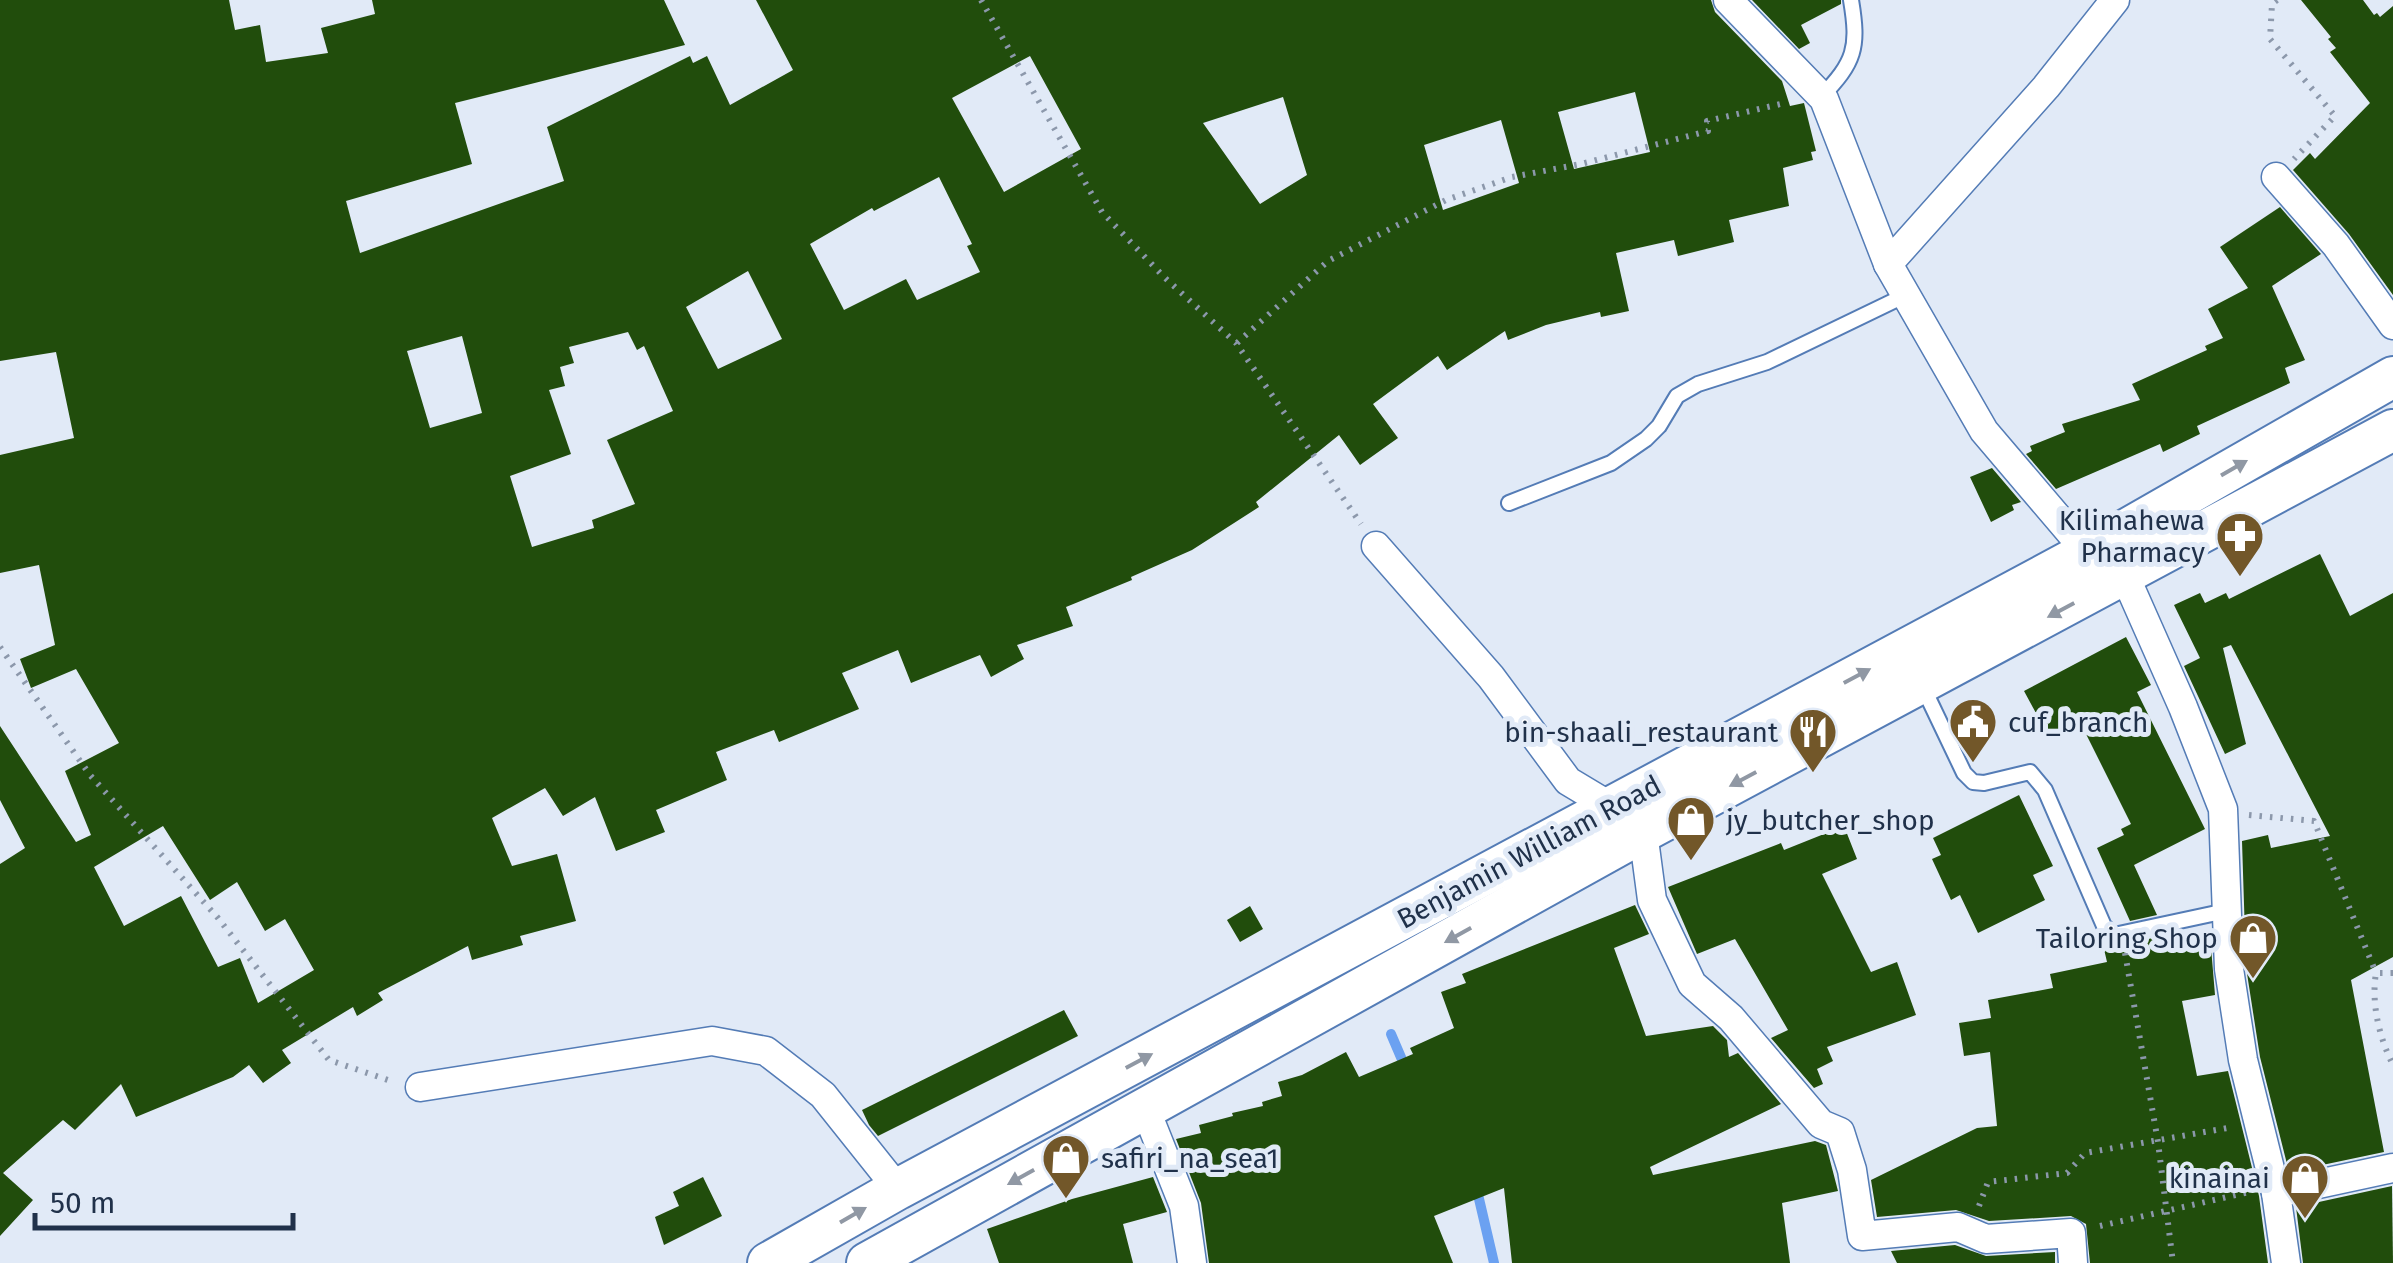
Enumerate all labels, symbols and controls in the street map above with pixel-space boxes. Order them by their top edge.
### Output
one-way arrow [2219,460,2248,477]
place label: Kilimahewa Pharmacy [2059,504,2205,569]
pharmacy icon: Kilimahewa Pharmacy [2214,510,2266,578]
one-way arrow [2047,601,2075,618]
one-way arrow [1843,667,1871,685]
public building icon: cuf_branch [1947,696,1999,764]
restaurant icon: bin-shaali_restaurant [1787,706,1839,774]
place label: cuf_branch [2008,706,2148,739]
place label: bin-shaali_restaurant [1504,716,1779,749]
street label: Benjamin William Road [1391,768,1667,936]
one-way arrow [1729,770,1758,787]
shop icon: jy_butcher_shop [1665,794,1717,862]
place label: jy_butcher_shop [1725,804,1935,837]
shop icon: Tailoring Shop [2227,912,2279,980]
place label: Tailoring Shop [2036,922,2218,955]
one-way arrow [1444,926,1472,944]
one-way arrow [1124,1052,1153,1069]
shop icon: safiri_na_sea1 [1040,1132,1092,1200]
place label: safiri_na_sea1 [1101,1142,1279,1175]
shop icon: kinainai [2279,1152,2331,1220]
place label: kinainai [2169,1162,2270,1195]
scale bar [35,1168,292,1230]
one-way arrow [1006,1169,1035,1186]
text: 50 m [50,1185,115,1221]
one-way arrow [838,1207,867,1224]

